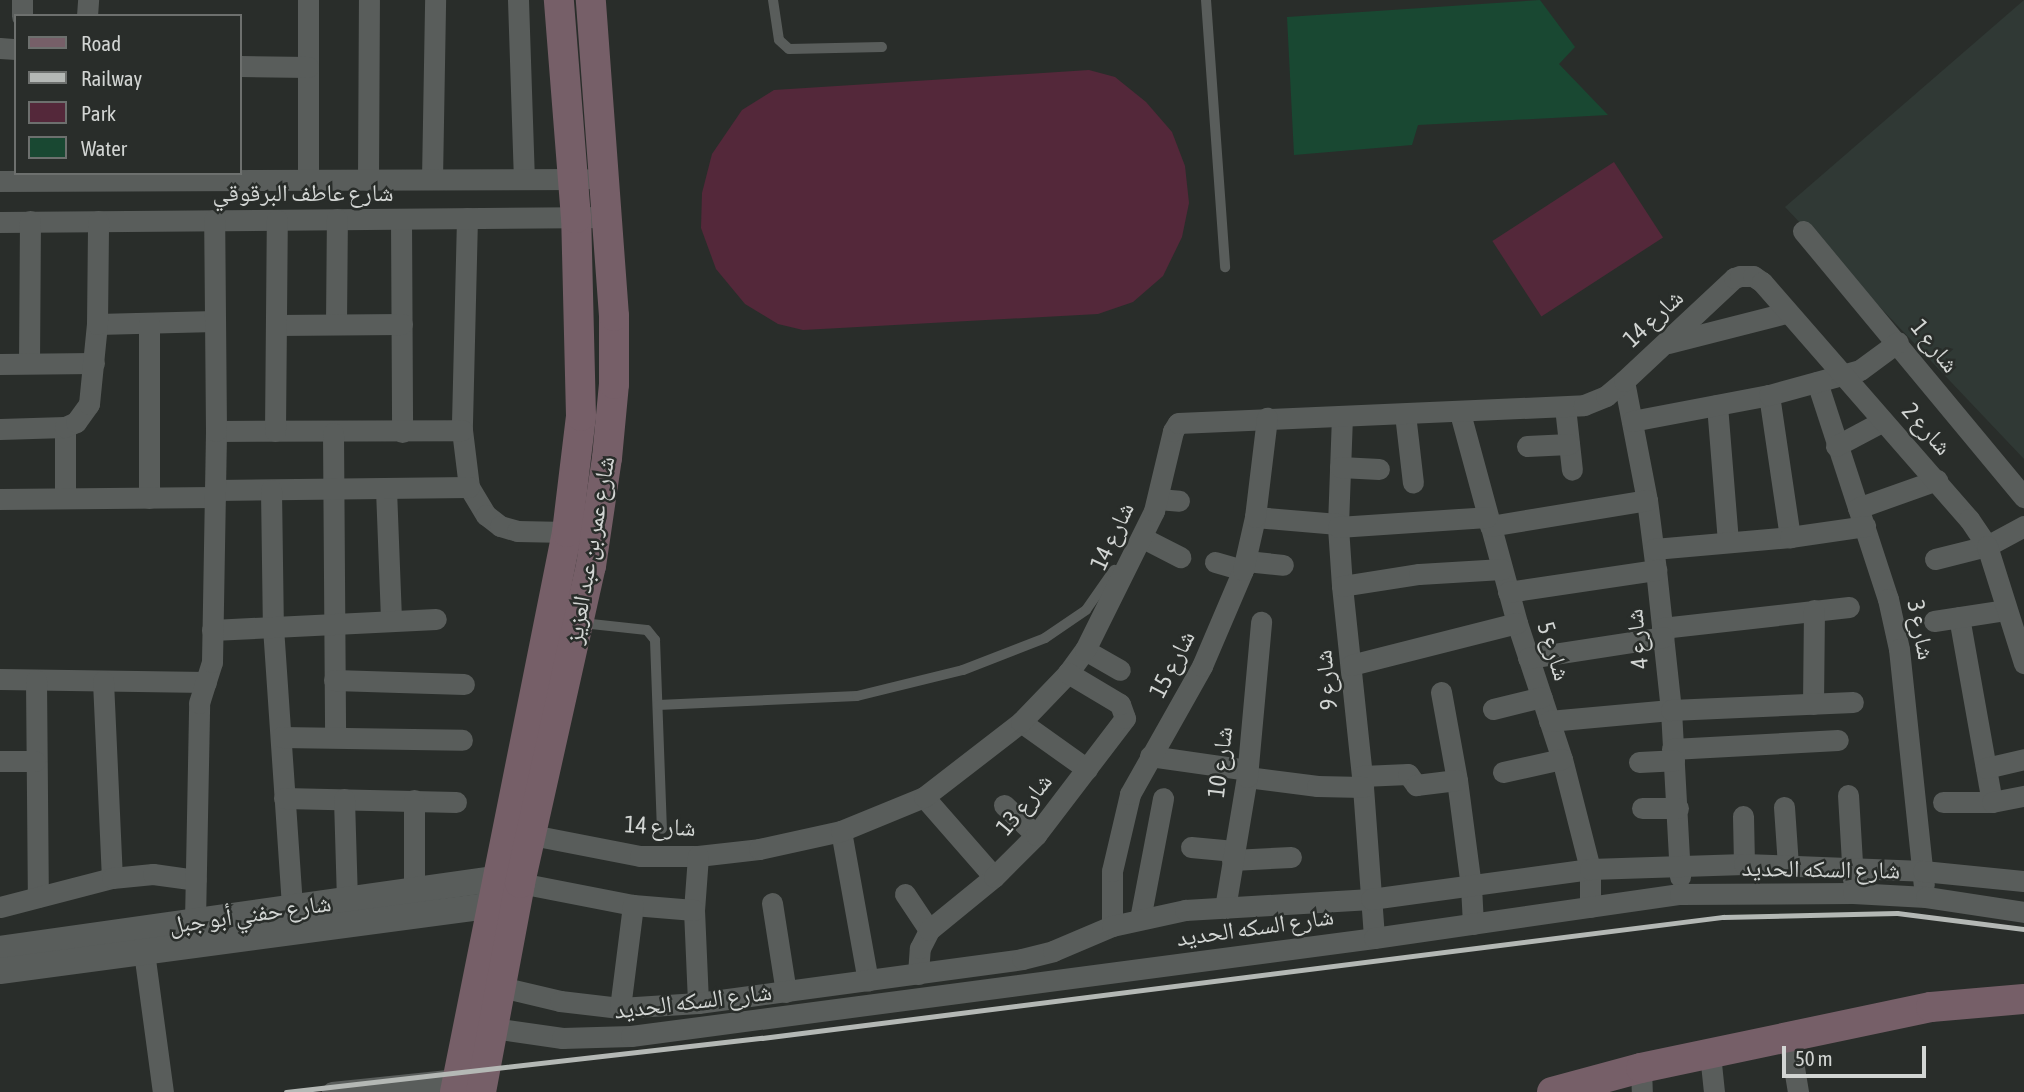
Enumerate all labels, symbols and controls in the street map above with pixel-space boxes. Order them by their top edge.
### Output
legend [14,14,242,175]
text: Road [81,31,121,55]
text: Railway [81,66,142,90]
text: Park [81,101,116,125]
text: Water [81,136,127,160]
street label: شارع عاطف البرقوقي [212,179,394,207]
street label: شارع 14 [1617,283,1689,353]
street label: شارع 1 [1905,314,1965,378]
street label: شارع 2 [1896,397,1958,461]
street label: شارع عمر بن عبد العزيز [559,454,621,646]
street label: شارع 14 [1084,498,1140,574]
street label: شارع 3 [1901,598,1941,662]
street label: شارع 4 [1620,608,1654,670]
street label: شارع 5 [1531,618,1577,684]
street label: شارع 15 [1143,626,1201,702]
street label: شارع 9 [1309,649,1343,711]
street label: شارع 10 [1201,725,1239,799]
street label: شارع 13 [990,767,1058,841]
street label: شارع 14 [624,810,696,842]
street label: شارع السكه الحديد [1741,853,1901,885]
street label: شارع حفني أبو جبل [167,888,333,940]
street label: شارع السكه الحديد [1174,902,1336,952]
street label: شارع السكه الحديد [613,977,773,1025]
scale bar [1786,1032,1930,1076]
text: 50 m [1795,1046,1833,1070]

